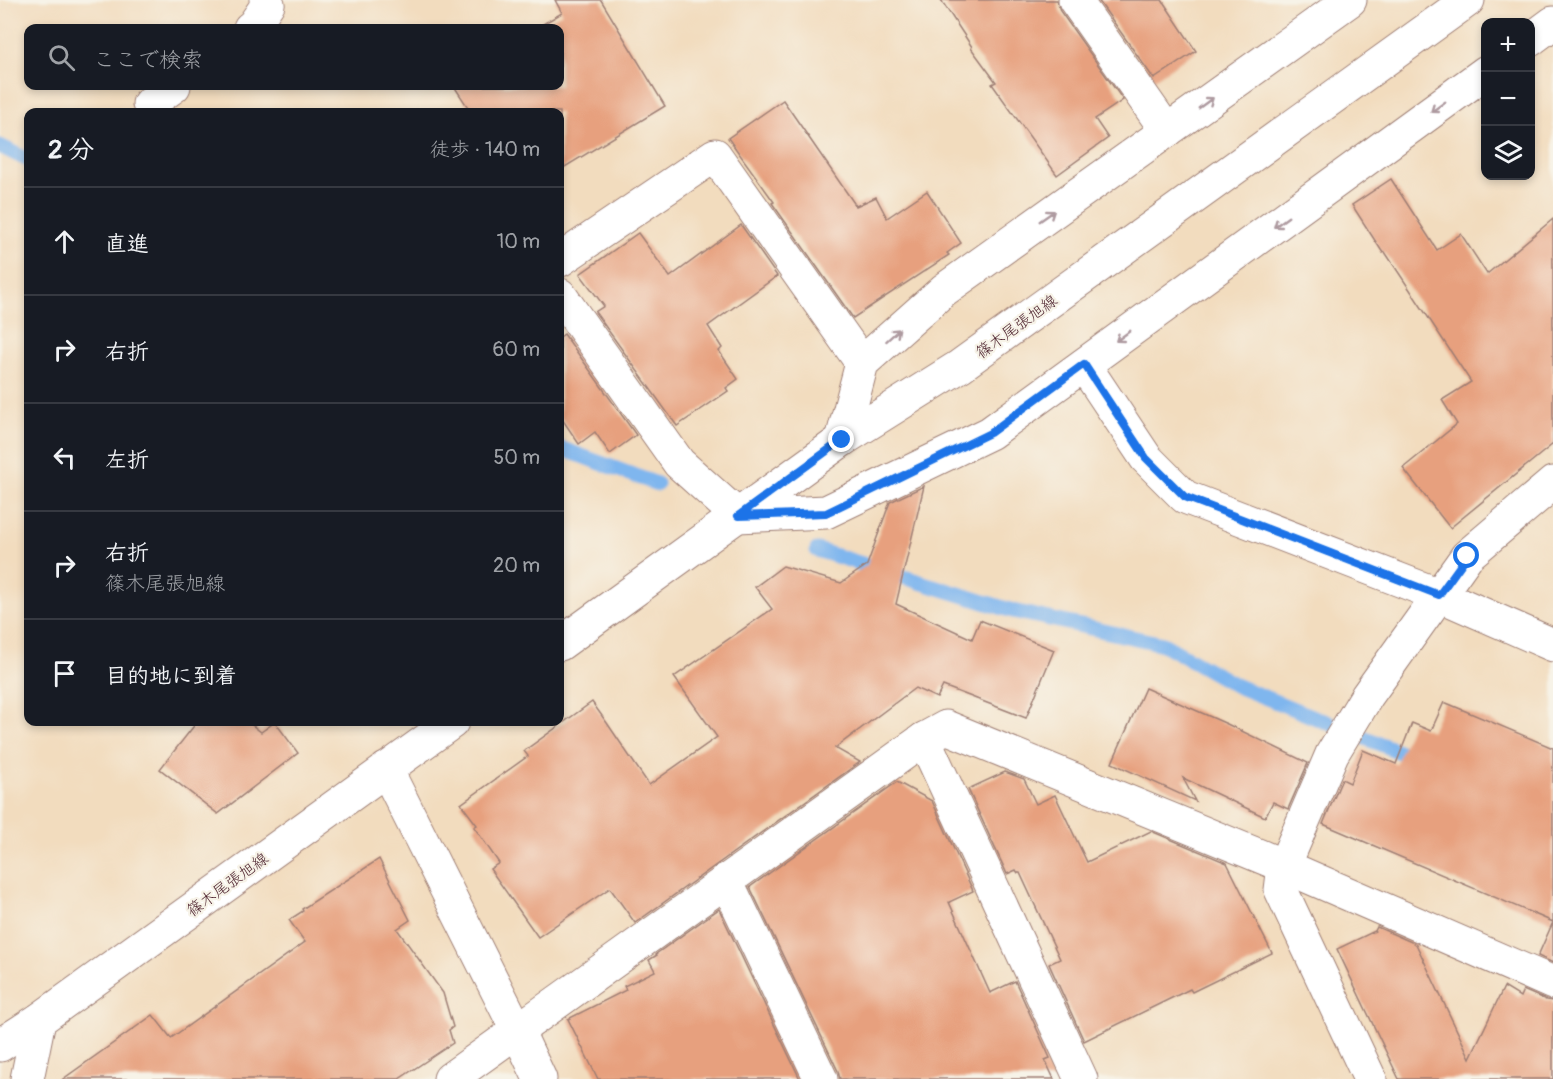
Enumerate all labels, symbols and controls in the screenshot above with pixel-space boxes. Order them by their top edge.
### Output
map controls [1481,18,1535,180]
button: + [1481,18,1535,72]
search box [24,24,564,90]
icon: search [45,41,78,74]
text: ここで検索 [93,46,203,74]
button: − [1481,72,1535,126]
one-way arrow [1198,97,1214,110]
one-way arrow [1431,101,1447,113]
button: layers [1481,126,1535,180]
text: 2 分 [48,134,94,166]
text: 徒歩 · 140 m [430,137,540,162]
one-way arrow [1039,210,1055,223]
one-way arrow [1273,215,1289,228]
icon: ahead [48,225,81,258]
text: 10 m [496,229,540,254]
text: 直進 [105,230,149,258]
street label: 篠木尾張旭線 [972,291,1061,363]
one-way arrow [885,328,900,342]
one-way arrow [1115,330,1131,343]
icon: right [48,333,81,366]
text: 60 m [493,337,540,362]
text: 右折 [105,338,149,366]
route end [828,426,854,452]
icon: left [48,441,81,474]
text: 50 m [493,445,540,470]
text: 左折 [105,446,149,474]
text: 右折 [105,539,149,567]
route start [1453,542,1479,568]
icon: right [48,549,81,582]
text: 20 m [493,553,540,578]
text: 篠木尾張旭線 [105,571,225,596]
icon: arrive [48,657,81,690]
text: 目的地に到着 [105,662,237,690]
street label: 篠木尾張旭線 [183,849,272,921]

